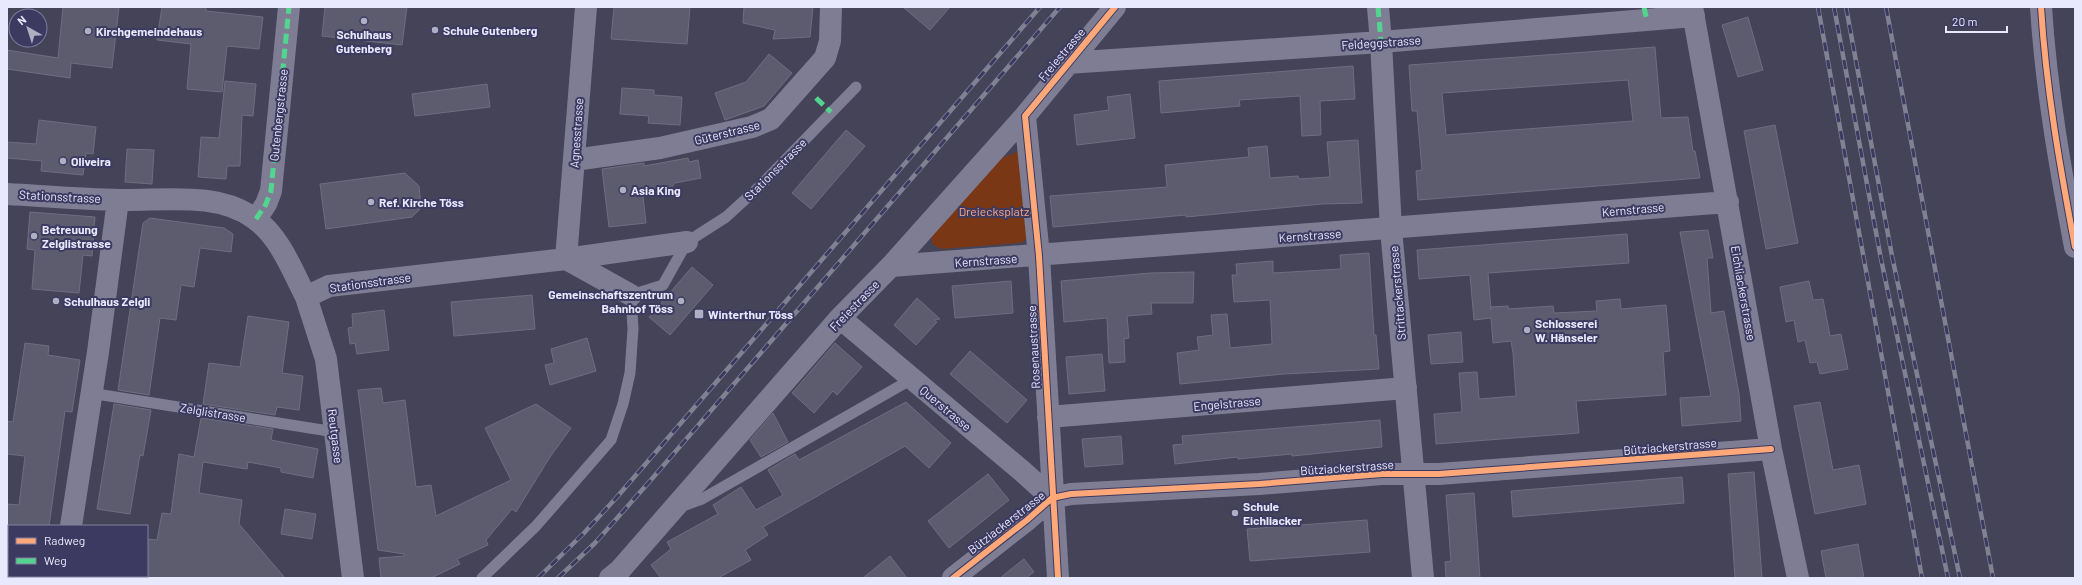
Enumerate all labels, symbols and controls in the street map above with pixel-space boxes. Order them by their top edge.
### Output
north arrow [8,8,48,48]
scale bar [1946,8,2007,34]
text: N [14,12,28,27]
text: 20 m [1952,14,1978,28]
marker: Schulhaus Gutenberg [359,16,369,26]
place label: Schule Gutenberg [443,23,538,37]
place label: Kirchgemeindehaus [96,24,202,38]
marker: Schule Gutenberg [430,25,440,35]
street label: Freiestrasse [1035,25,1087,83]
marker: Kirchgemeindehaus [83,26,93,36]
place label: Schulhaus Gutenberg [336,27,392,55]
street label: Feldeggstrasse [1341,32,1421,52]
street label: Gutenbergstrasse [266,68,290,162]
street label: Agnesstrasse [567,98,585,168]
street label: Güterstrasse [693,117,761,147]
street label: Stationsstrasse [741,135,809,203]
place label: Oliveira [71,154,111,168]
marker: Oliveira [58,156,68,166]
place label: Asia King [631,183,681,197]
marker: Asia King [618,185,628,195]
street label: Stationsstrasse [19,187,101,205]
place label: Ref. Kirche Töss [379,195,464,209]
marker: Ref. Kirche Töss [366,197,376,207]
street label: Kernstrasse [1601,199,1665,219]
park label: Dreiecksplatz [959,204,1029,218]
place label: Betreuung Zelglistrasse [42,222,111,250]
street label: Kernstrasse [1278,226,1342,244]
marker: Betreuung Zelglistrasse [29,231,39,241]
street label: Eichliackerstrasse [1729,244,1759,342]
street label: Strittackerstrasse [1386,245,1408,341]
street label: Kernstrasse [954,251,1018,269]
street label: Stationsstrasse [328,269,412,295]
street label: Freiestrasse [826,277,882,333]
place label: Gemeinschaftszentrum Bahnhof Töss [548,287,673,315]
place label: Schulhaus Zelgli [64,294,150,308]
marker: Schulhaus Zelgli [51,296,61,306]
marker: Gemeinschaftszentrum Bahnhof Töss [676,296,686,306]
street label: Rosenaustrasse [1024,305,1042,389]
place label: Winterthur Töss [708,307,793,321]
marker: Winterthur Töss [693,308,705,320]
place label: Schlosserei W. Hänseler [1535,316,1598,344]
marker: Schlosserei W. Hänseler [1522,325,1532,335]
street label: Querstrasse [918,383,974,433]
street label: Engelstrasse [1193,393,1261,413]
street label: Zelglistrasse [179,400,247,424]
street label: Reutgasse [326,408,346,464]
street label: Bütziackerstrasse [1623,435,1717,457]
street label: Bütziackerstrasse [1300,457,1394,477]
street label: Bütziackerstrasse [965,488,1047,556]
place label: Schule Eichliacker [1243,499,1302,527]
marker: Schule Eichliacker [1230,508,1240,518]
legend [8,525,148,577]
text: Radweg [44,533,85,547]
text: Weg [44,553,67,567]

